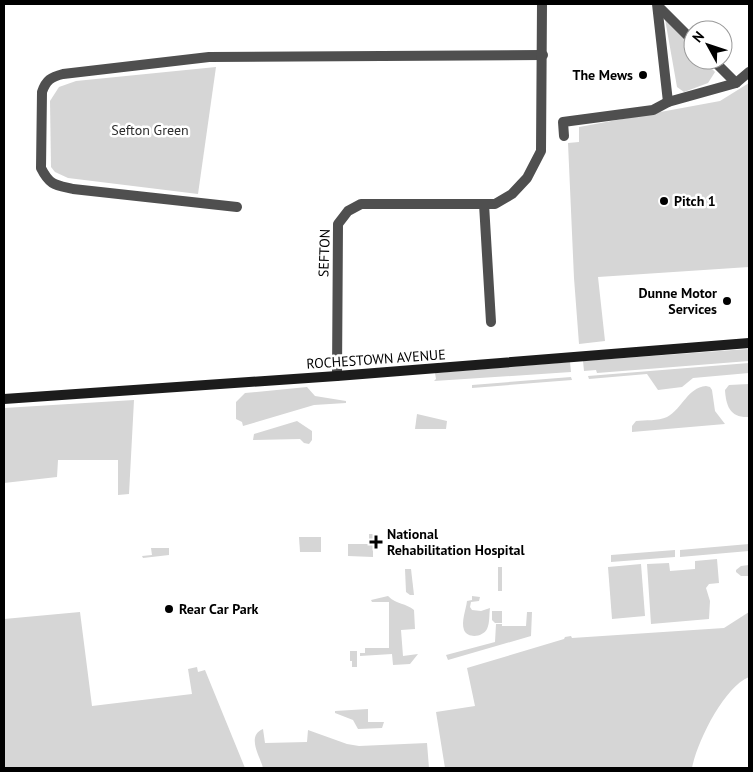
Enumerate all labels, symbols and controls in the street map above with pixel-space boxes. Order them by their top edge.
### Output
north arrow [683,20,733,70]
text: N [688,27,708,46]
place label: The Mews [573,66,633,84]
marker: The Mews [637,69,649,81]
park label: Sefton Green [111,121,189,139]
place label: Pitch 1 [674,192,716,210]
marker: Pitch 1 [658,195,670,207]
street label: SEFTON [314,229,334,277]
place label: Dunne Motor Services [639,284,717,318]
marker: Dunne Motor Services [721,295,733,307]
street label: ROCHESTOWN AVENUE [306,345,446,373]
place label: National Rehabilitation Hospital [387,525,525,559]
marker: National Rehabilitation Hospital [369,535,383,549]
place label: Rear Car Park [179,600,259,618]
marker: Rear Car Park [163,603,175,615]

